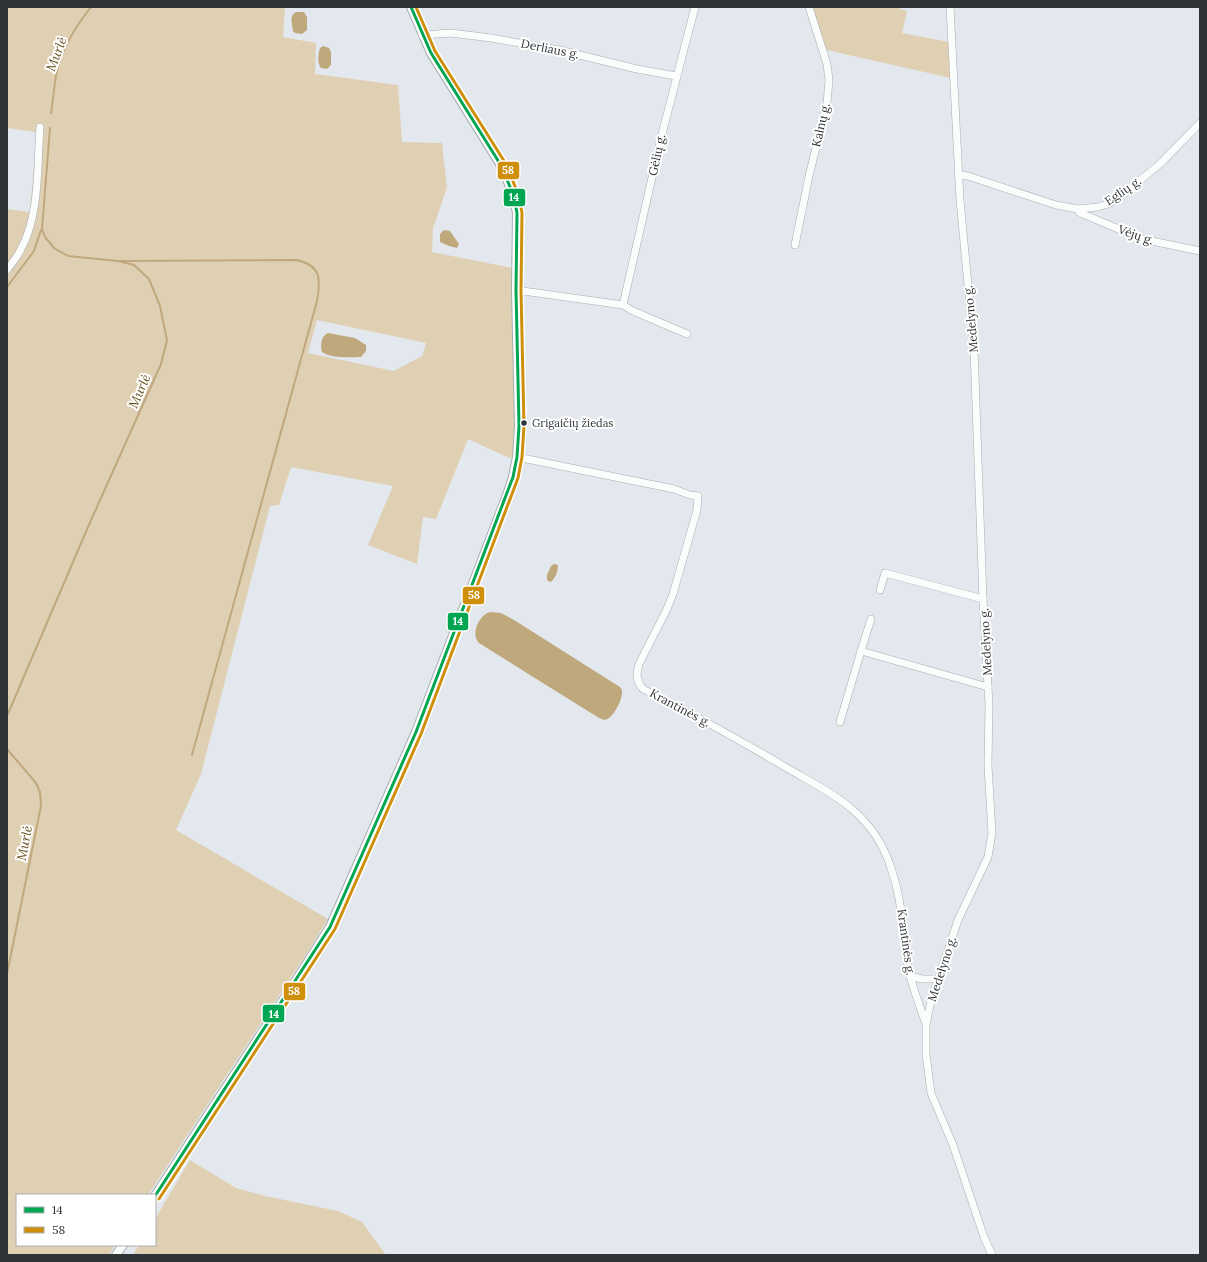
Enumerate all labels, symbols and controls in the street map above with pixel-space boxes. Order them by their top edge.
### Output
water label: Murlė [42,35,71,74]
street label: Derliaus g. [520,36,580,61]
street label: Kalnų g. [808,101,833,148]
street label: Gėlių g. [645,133,668,177]
line badge: 58 [497,161,520,180]
text: 58 [502,163,514,177]
street label: Eglių g. [1102,173,1144,208]
line badge: 14 [503,188,526,207]
text: 14 [509,190,519,204]
street label: Vėjų g. [1115,221,1156,248]
street label: Medelyno g. [960,285,981,353]
water label: Murlė [125,372,154,411]
place label: Grigaičių žiedas [532,416,613,430]
marker: Grigaičių žiedas [519,418,529,428]
line badge: 58 [462,586,485,605]
text: 58 [468,588,480,602]
street label: Medelyno g. [976,608,995,676]
line badge: 14 [447,612,469,631]
text: 14 [453,614,463,628]
street label: Krantinės g. [647,685,713,730]
water label: Murlė [13,824,36,862]
street label: Krantinės g. [894,908,919,976]
street label: Medelyno g. [924,934,959,1003]
line badge: 58 [283,982,306,1001]
text: 58 [288,984,300,998]
line badge: 14 [262,1004,285,1023]
text: 14 [269,1007,279,1021]
legend [16,1194,156,1246]
text: 14 [52,1202,63,1217]
text: 58 [52,1222,66,1237]

